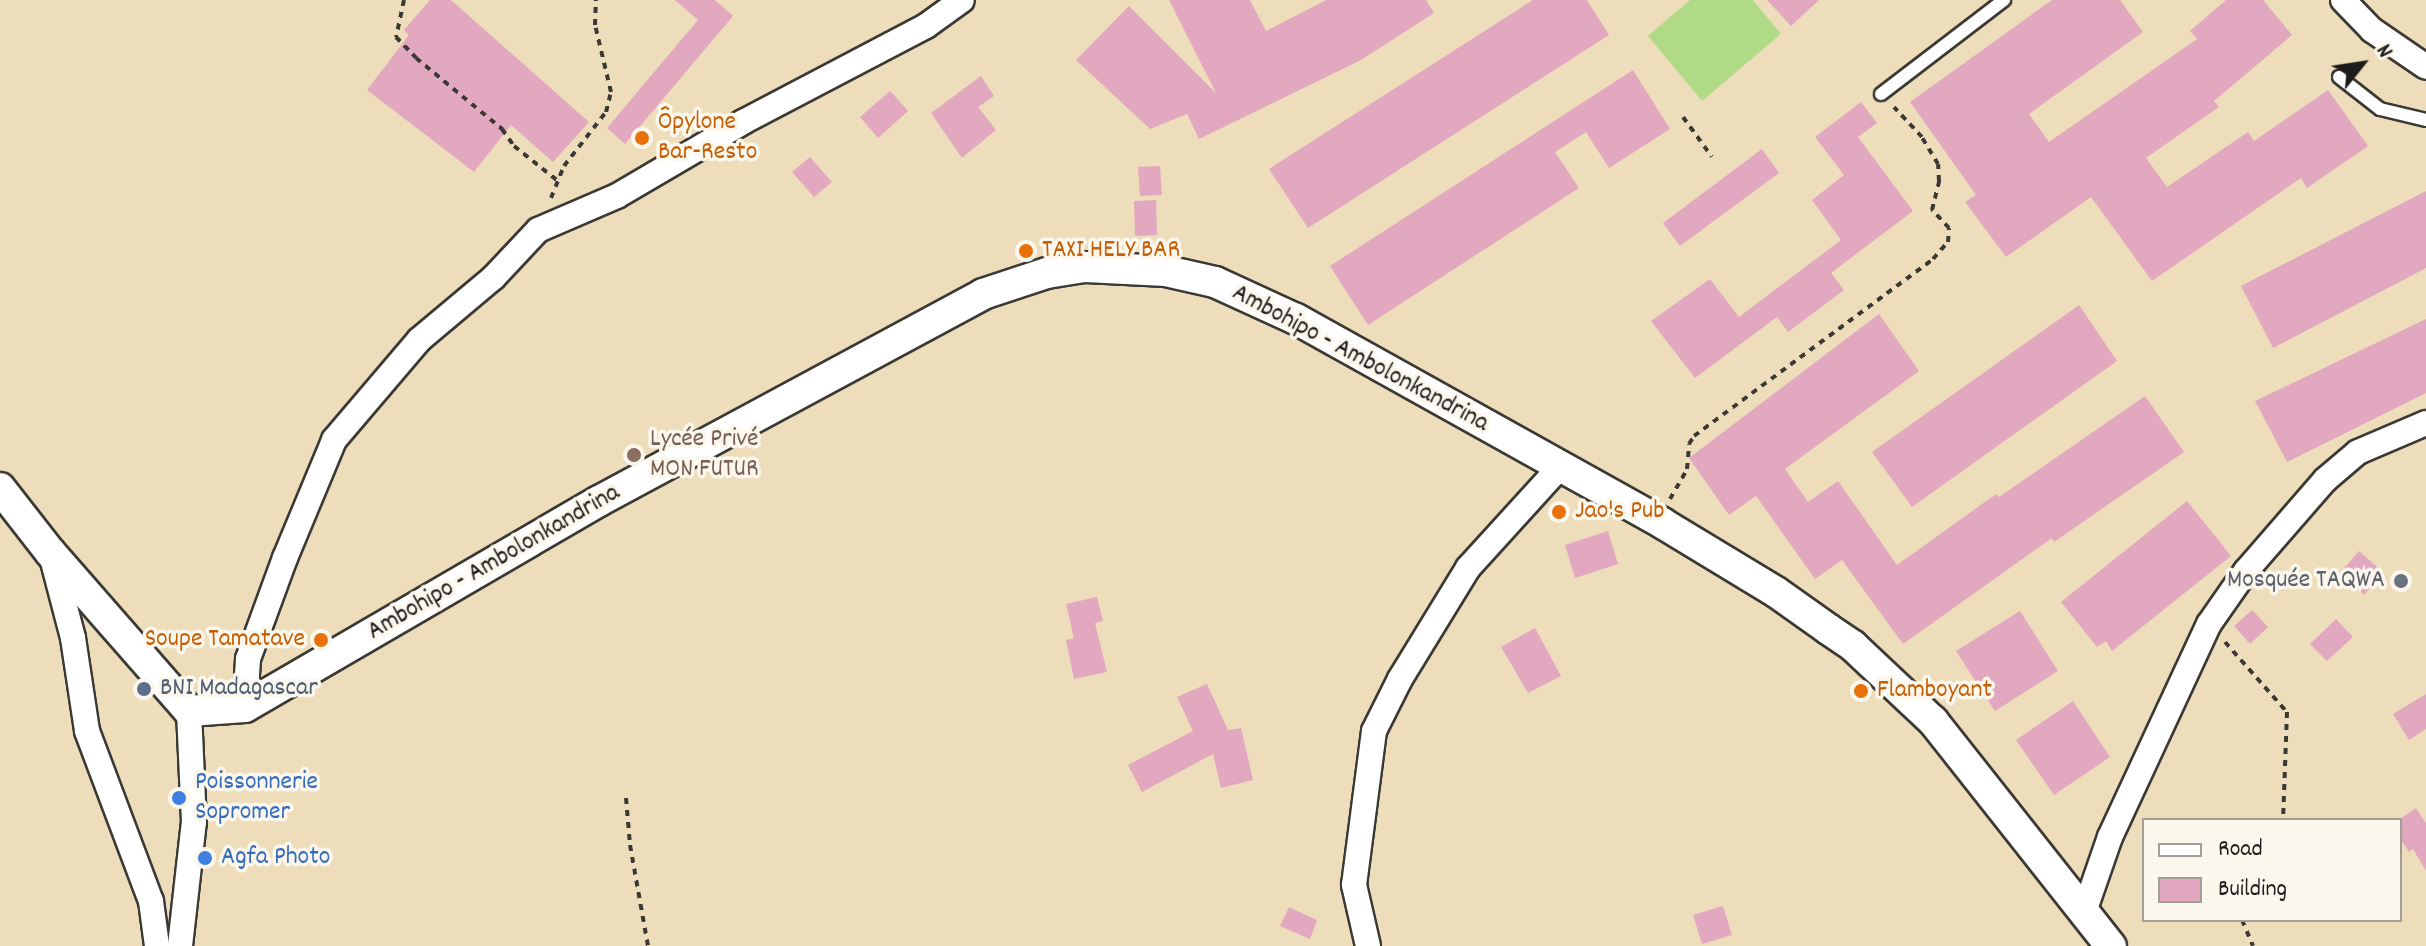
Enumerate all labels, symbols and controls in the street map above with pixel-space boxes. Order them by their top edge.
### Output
north arrow [2322,24,2402,104]
text: N [2367,39,2399,64]
place label: Ôpylone Bar-Resto [658,107,757,168]
marker: Ôpylone Bar-Resto [633,129,651,147]
place label: TAXI HELY BAR [1042,235,1180,267]
marker: TAXI HELY BAR [1017,242,1035,260]
street label: Ambohipo - Ambolonkandrina [1226,278,1494,440]
place label: Lycée Privé MON FUTUR [650,424,759,486]
marker: Lycée Privé MON FUTUR [625,446,643,464]
street label: Ambohipo - Ambolonkandrina [362,478,626,648]
place label: Jao's Pub [1575,496,1665,528]
marker: Jao's Pub [1550,503,1568,521]
place label: Mosquée TAQWA [2227,565,2385,597]
marker: Mosquée TAQWA [2392,572,2410,590]
place label: Soupe Tamatave [145,624,305,656]
marker: Soupe Tamatave [312,631,330,649]
place label: BNI Madagascar [160,673,318,705]
place label: Flamboyant [1877,675,1992,707]
marker: BNI Madagascar [135,680,153,698]
marker: Flamboyant [1852,682,1870,700]
place label: Poissonnerie Sopromer [195,767,318,828]
marker: Poissonnerie Sopromer [170,789,188,807]
legend [2142,818,2402,922]
text: Road [2218,833,2263,867]
place label: Agfa Photo [221,842,330,874]
marker: Agfa Photo [196,849,214,867]
text: Building [2218,873,2287,907]

